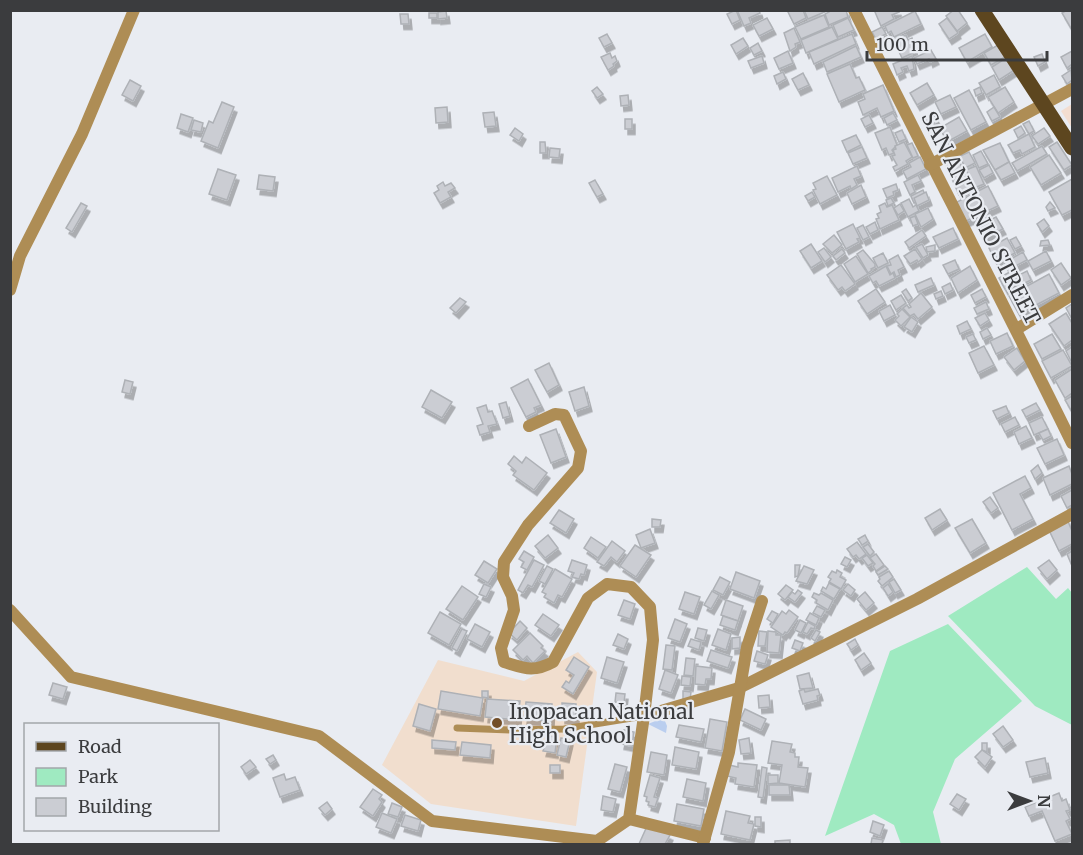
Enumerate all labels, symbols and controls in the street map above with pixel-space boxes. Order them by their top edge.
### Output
scale bar [867,24,1047,62]
text: 100 m [876,33,929,56]
street label: SAN ANTONIO STREET [915,107,1047,330]
place label: Inopacan National High School [509,698,695,749]
marker: Inopacan National High School [490,716,504,730]
legend [24,723,219,831]
text: Road [78,735,122,758]
text: Park [78,765,119,788]
north arrow [999,771,1059,831]
text: Building [78,795,152,818]
text: N [1034,795,1054,808]

